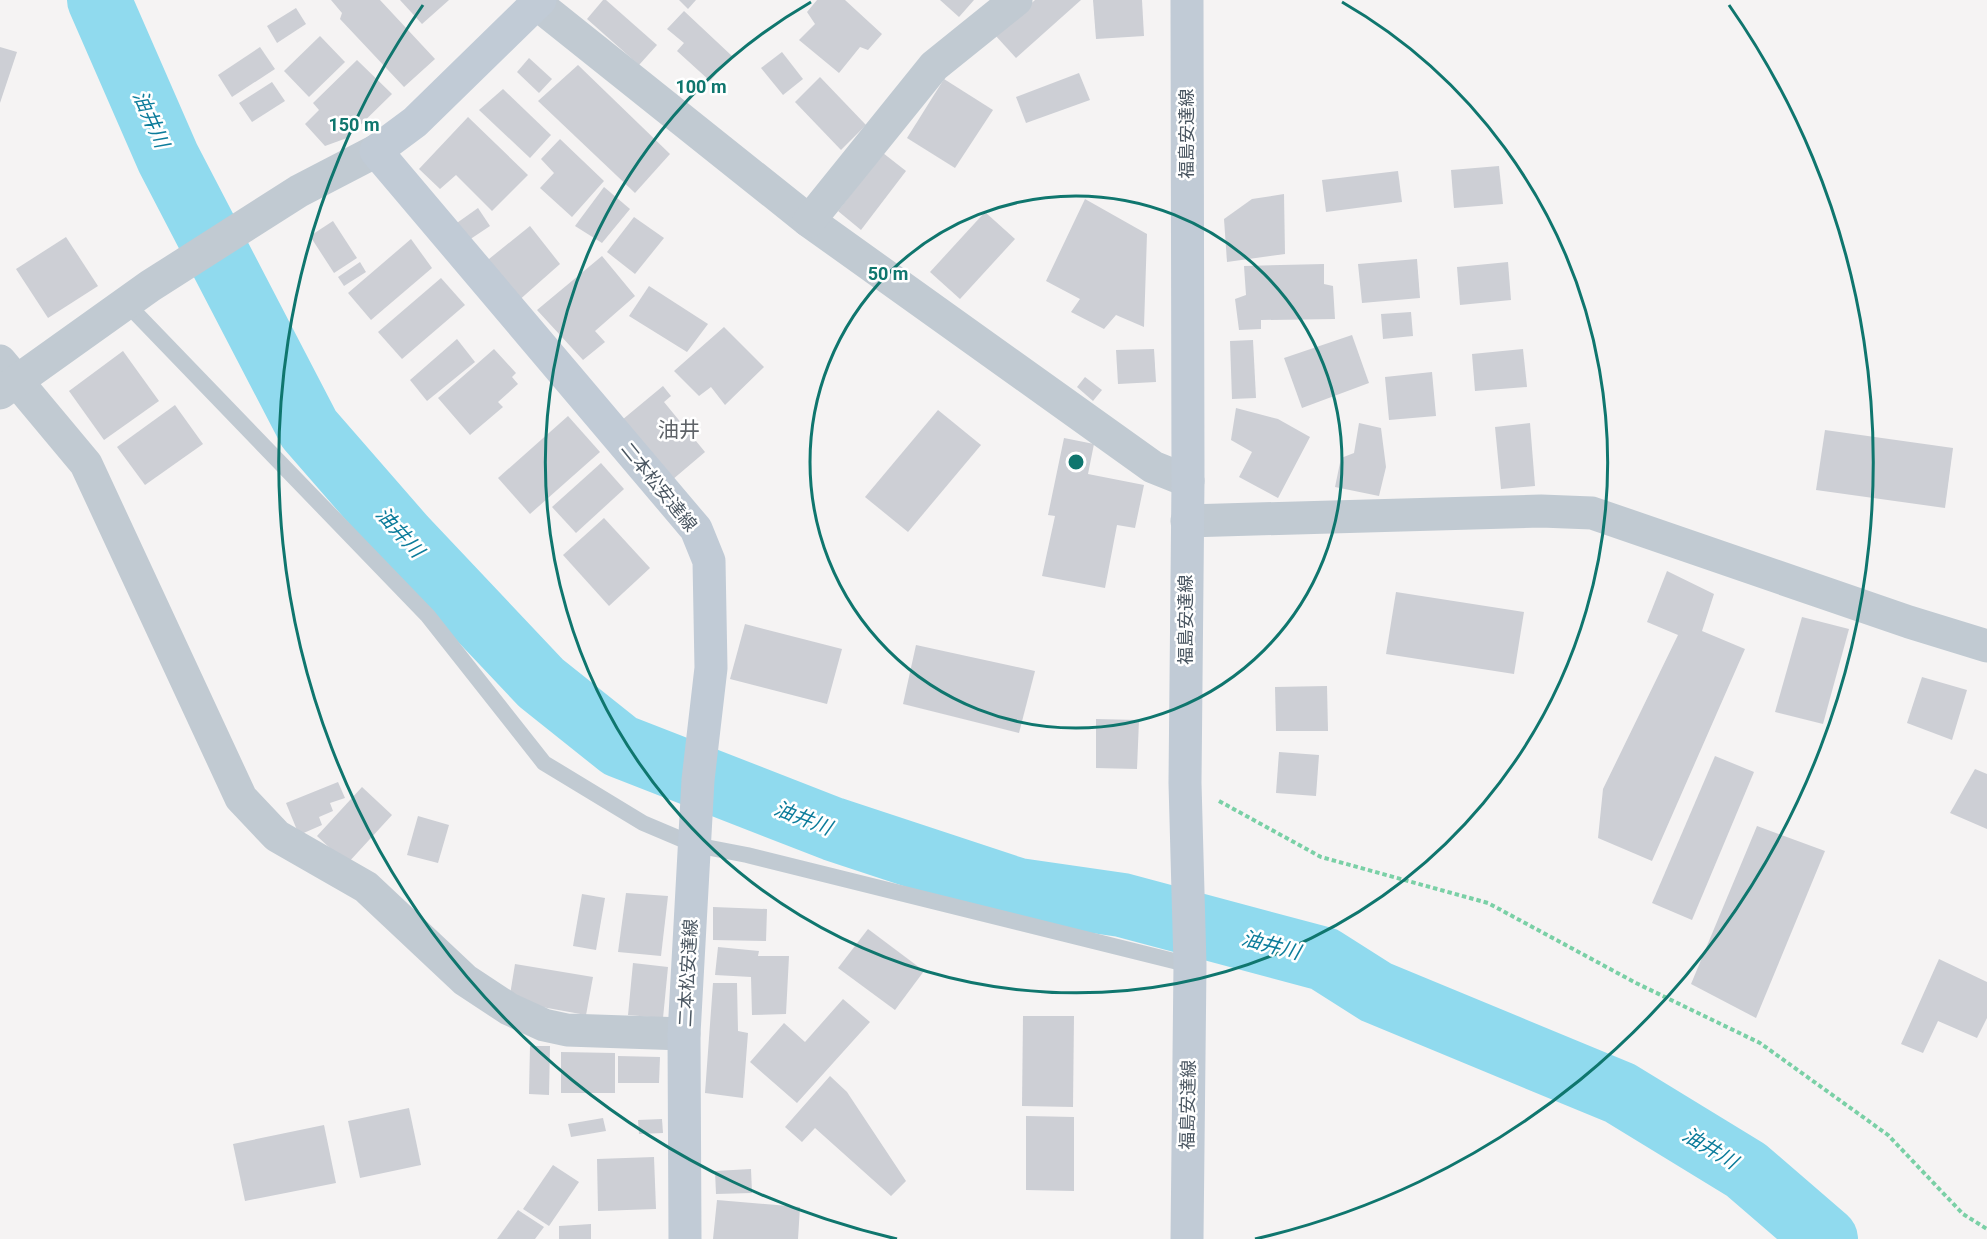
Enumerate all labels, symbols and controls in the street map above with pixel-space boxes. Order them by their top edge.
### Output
text: 100 m [675,76,727,97]
water label: 油井川 [128,87,175,153]
street label: 福島安達線 [1176,89,1197,179]
text: 150 m [328,114,380,135]
text: 50 m [868,263,908,284]
district label: 油井 [658,418,700,442]
street label: 二本松安達線 [617,438,702,535]
centre of rings [1066,452,1086,472]
water label: 油井川 [371,502,430,564]
street label: 福島安達線 [1175,575,1196,665]
water label: 油井川 [771,796,837,841]
street label: 二本松安達線 [674,918,701,1027]
water label: 油井川 [1239,926,1305,965]
street label: 福島安達線 [1176,1060,1199,1150]
water label: 油井川 [1678,1122,1744,1175]

